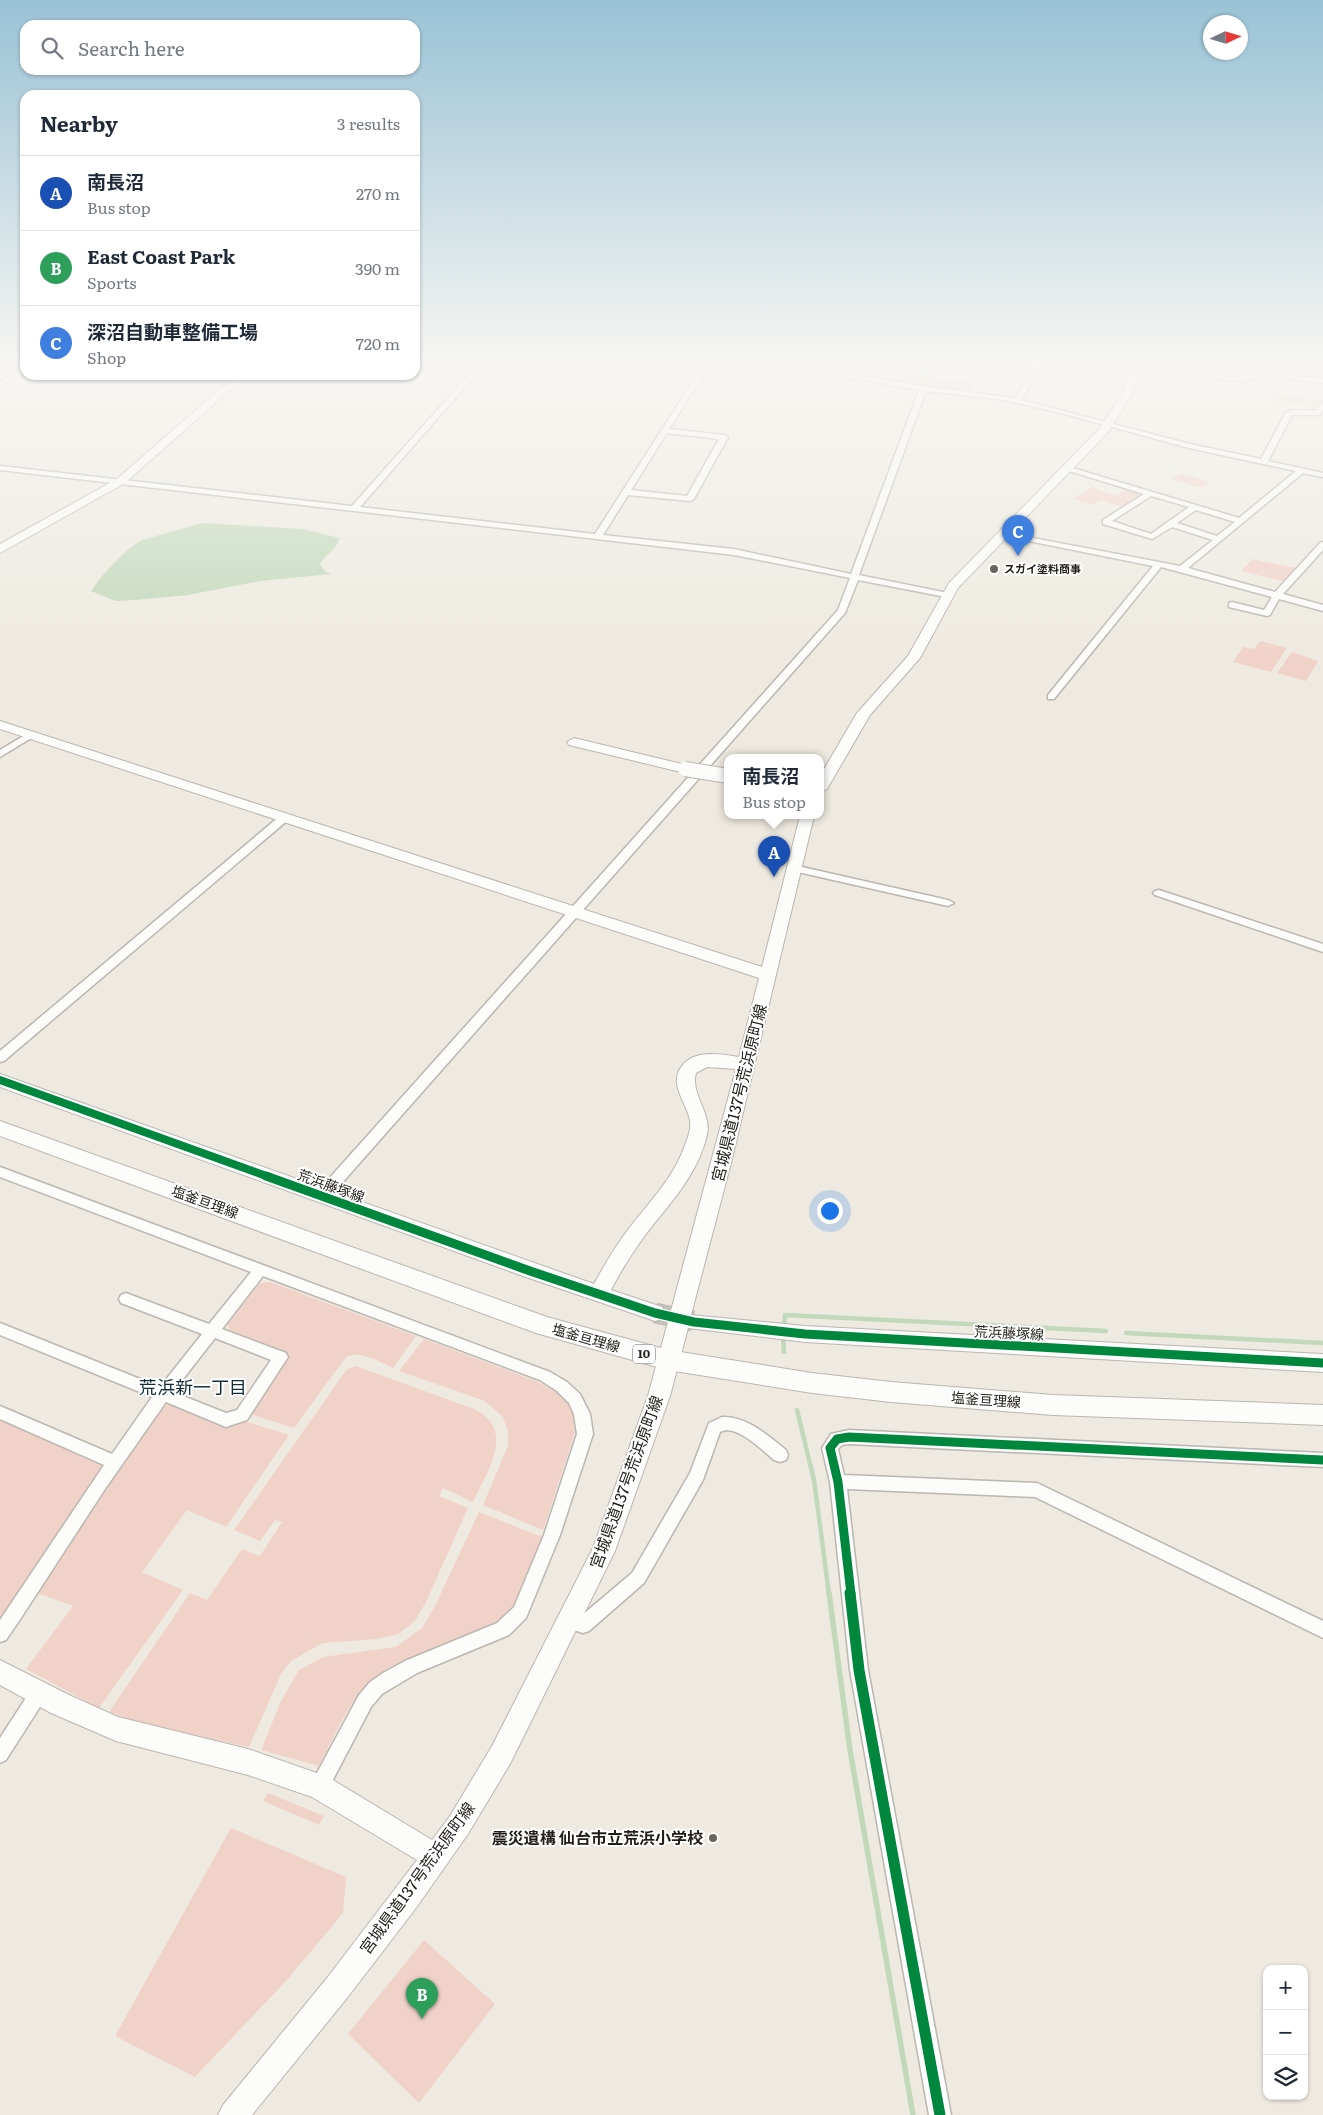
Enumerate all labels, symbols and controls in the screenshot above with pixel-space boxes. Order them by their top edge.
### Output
north arrow [1203,15,1248,60]
search box [20,20,420,75]
icon: search [38,34,66,62]
text: Search here [78,34,185,62]
text: Nearby [40,107,118,138]
text: 3 results [337,111,400,135]
text: 南長沼 [87,167,144,195]
text: A [50,181,62,205]
text: 270 m [356,181,400,205]
text: Bus stop [87,195,151,219]
text: East Coast Park [87,242,235,270]
text: B [50,256,62,280]
text: 390 m [355,256,400,280]
text: Sports [87,270,137,294]
text: 深沼自動車整備工場 [87,317,258,345]
text: C [50,331,62,355]
text: 720 m [356,331,400,355]
text: Shop [87,345,126,369]
pin: C [1002,515,1034,556]
place label: スガイ塗料商事 [1004,560,1081,576]
marker: スガイ塗料商事 [988,563,1000,575]
popup [724,754,824,819]
text: 南長沼 [742,761,799,789]
text: Bus stop [742,789,806,813]
pin: A [758,836,790,877]
street label: 宮城県道137号荒浜原町線 [704,1001,772,1184]
street label: 荒浜藤塚線 [295,1164,368,1206]
street label: 塩釜亘理線 [169,1180,242,1222]
your location [817,1198,843,1224]
street label: 塩釜亘理線 [550,1318,623,1356]
street label: 荒浜藤塚線 [974,1320,1045,1344]
road number: 10 [633,1345,655,1364]
district label: 荒浜新一丁目 [139,1373,247,1400]
street label: 塩釜亘理線 [950,1387,1022,1411]
street label: 宮城県道137号荒浜原町線 [583,1392,668,1572]
street label: 宮城県道137号荒浜原町線 [353,1796,480,1958]
place label: 震災遺構 仙台市立荒浜小学校 [492,1825,703,1849]
marker: 震災遺構 仙台市立荒浜小学校 [707,1832,719,1844]
map controls [1263,1965,1308,2100]
button: + [1263,1965,1308,2010]
pin: B [406,1978,438,2019]
button: − [1263,2010,1308,2055]
button: layers [1263,2055,1308,2100]

